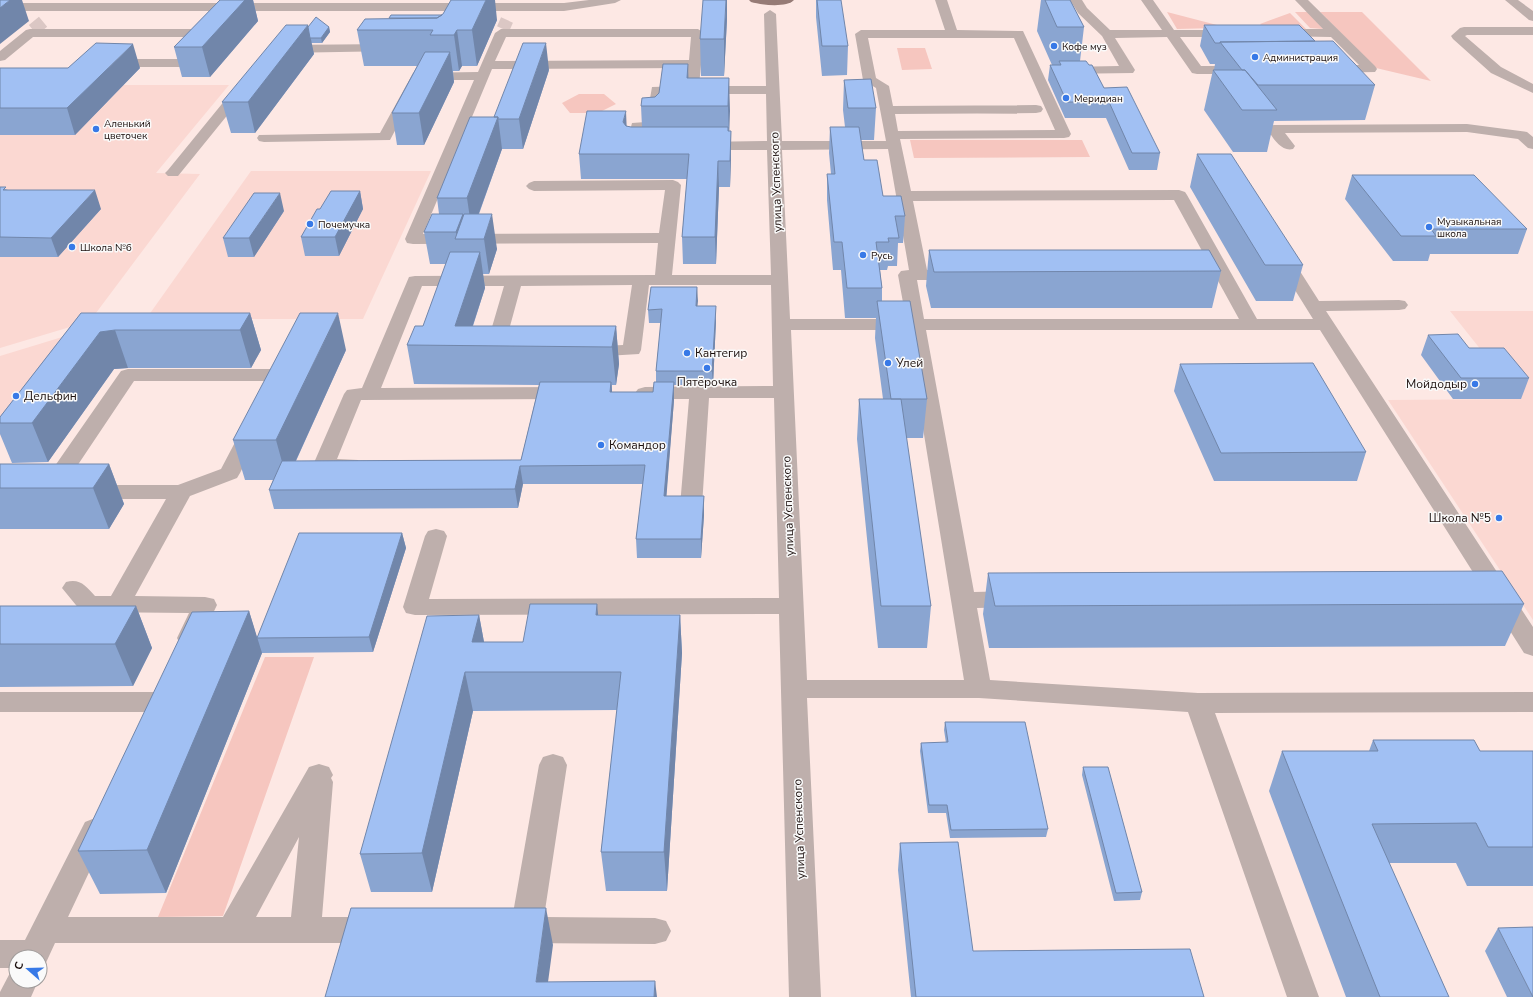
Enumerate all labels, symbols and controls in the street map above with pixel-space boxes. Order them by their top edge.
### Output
place label: Кофе муз [1062,40,1107,54]
marker: Кофе муз [1049,41,1059,51]
place label: Администрация [1263,51,1338,65]
marker: Администрация [1250,52,1260,62]
place label: Меридиан [1074,92,1123,106]
marker: Меридиан [1061,93,1071,103]
place label: Аленький цветочек [104,117,151,143]
marker: Аленький цветочек [91,124,101,134]
street label: улица Успенского [766,131,786,233]
place label: Музыкальная школа [1437,215,1501,241]
place label: Почемучка [318,218,370,232]
marker: Почемучка [305,219,315,229]
marker: Музыкальная школа [1424,222,1434,232]
place label: Школа №6 [80,241,132,255]
marker: Школа №6 [67,242,77,252]
place label: Русь [871,249,893,263]
marker: Русь [858,250,868,260]
place label: Кантегир [695,345,747,361]
marker: Кантегир [682,348,692,358]
place label: Улей [895,355,923,371]
marker: Улей [883,358,893,368]
marker: Пятёрочка [702,363,712,373]
place label: Пятёрочка [677,374,737,390]
place label: Мойдодыр [1406,376,1467,392]
marker: Мойдодыр [1470,379,1480,389]
place label: Дельфин [24,388,77,404]
marker: Дельфин [11,391,21,401]
place label: Командор [609,437,666,453]
marker: Командор [596,440,606,450]
street label: улица Успенского [778,455,798,557]
place label: Школа №5 [1429,510,1491,526]
marker: Школа №5 [1494,513,1504,523]
street label: улица Успенского [789,778,809,880]
north arrow [8,949,48,989]
text: С [11,959,28,972]

